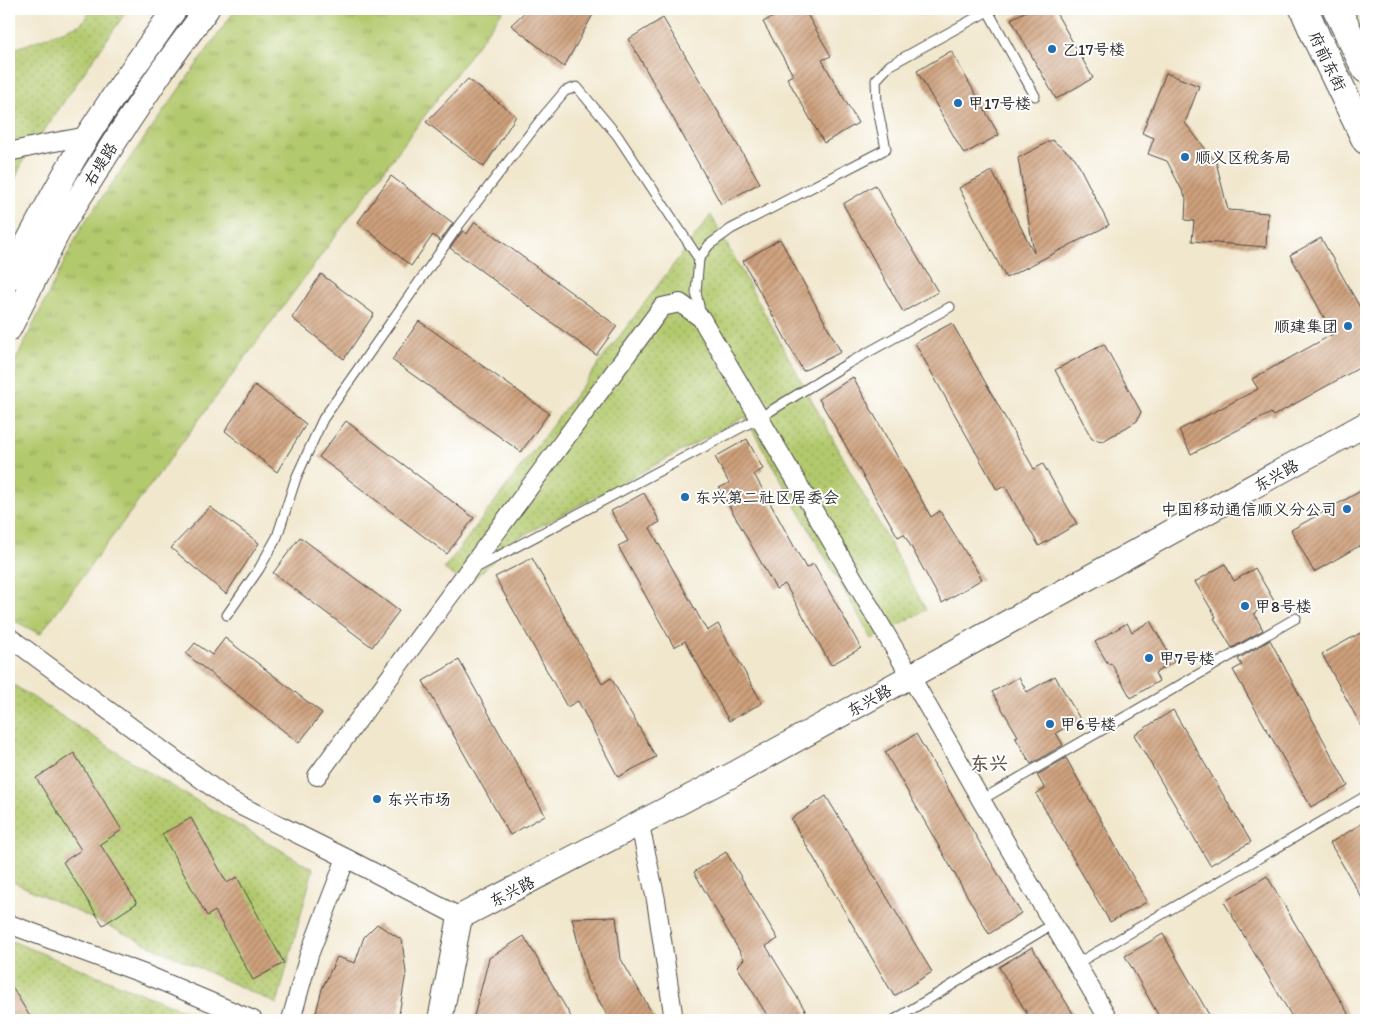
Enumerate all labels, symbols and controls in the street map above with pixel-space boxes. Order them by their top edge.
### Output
street label: 府前东街 [1305,28,1350,94]
place label: 乙17号楼 [1062,40,1125,59]
marker: 乙17号楼 [1046,43,1058,55]
place label: 甲17号楼 [968,94,1031,113]
marker: 甲17号楼 [952,97,964,109]
street label: 右堤路 [80,139,121,190]
place label: 顺义区税务局 [1195,148,1291,167]
marker: 顺义区税务局 [1179,151,1191,163]
place label: 顺建集团 [1274,317,1338,336]
marker: 顺建集团 [1342,320,1354,332]
street label: 东兴路 [1251,455,1302,495]
place label: 东兴第二社区居委会 [695,488,839,507]
marker: 东兴第二社区居委会 [679,491,691,503]
place label: 中国移动通信顺义分公司 [1161,500,1337,519]
marker: 中国移动通信顺义分公司 [1341,503,1353,515]
place label: 甲8号楼 [1255,597,1312,616]
marker: 甲8号楼 [1239,600,1251,612]
place label: 甲7号楼 [1159,649,1215,668]
marker: 甲7号楼 [1143,652,1155,664]
street label: 东兴路 [844,680,895,720]
place label: 甲6号楼 [1060,715,1116,734]
marker: 甲6号楼 [1044,718,1056,730]
district label: 东兴 [970,752,1008,775]
place label: 东兴市场 [387,790,451,809]
marker: 东兴市场 [371,793,383,805]
street label: 东兴路 [487,872,538,911]

